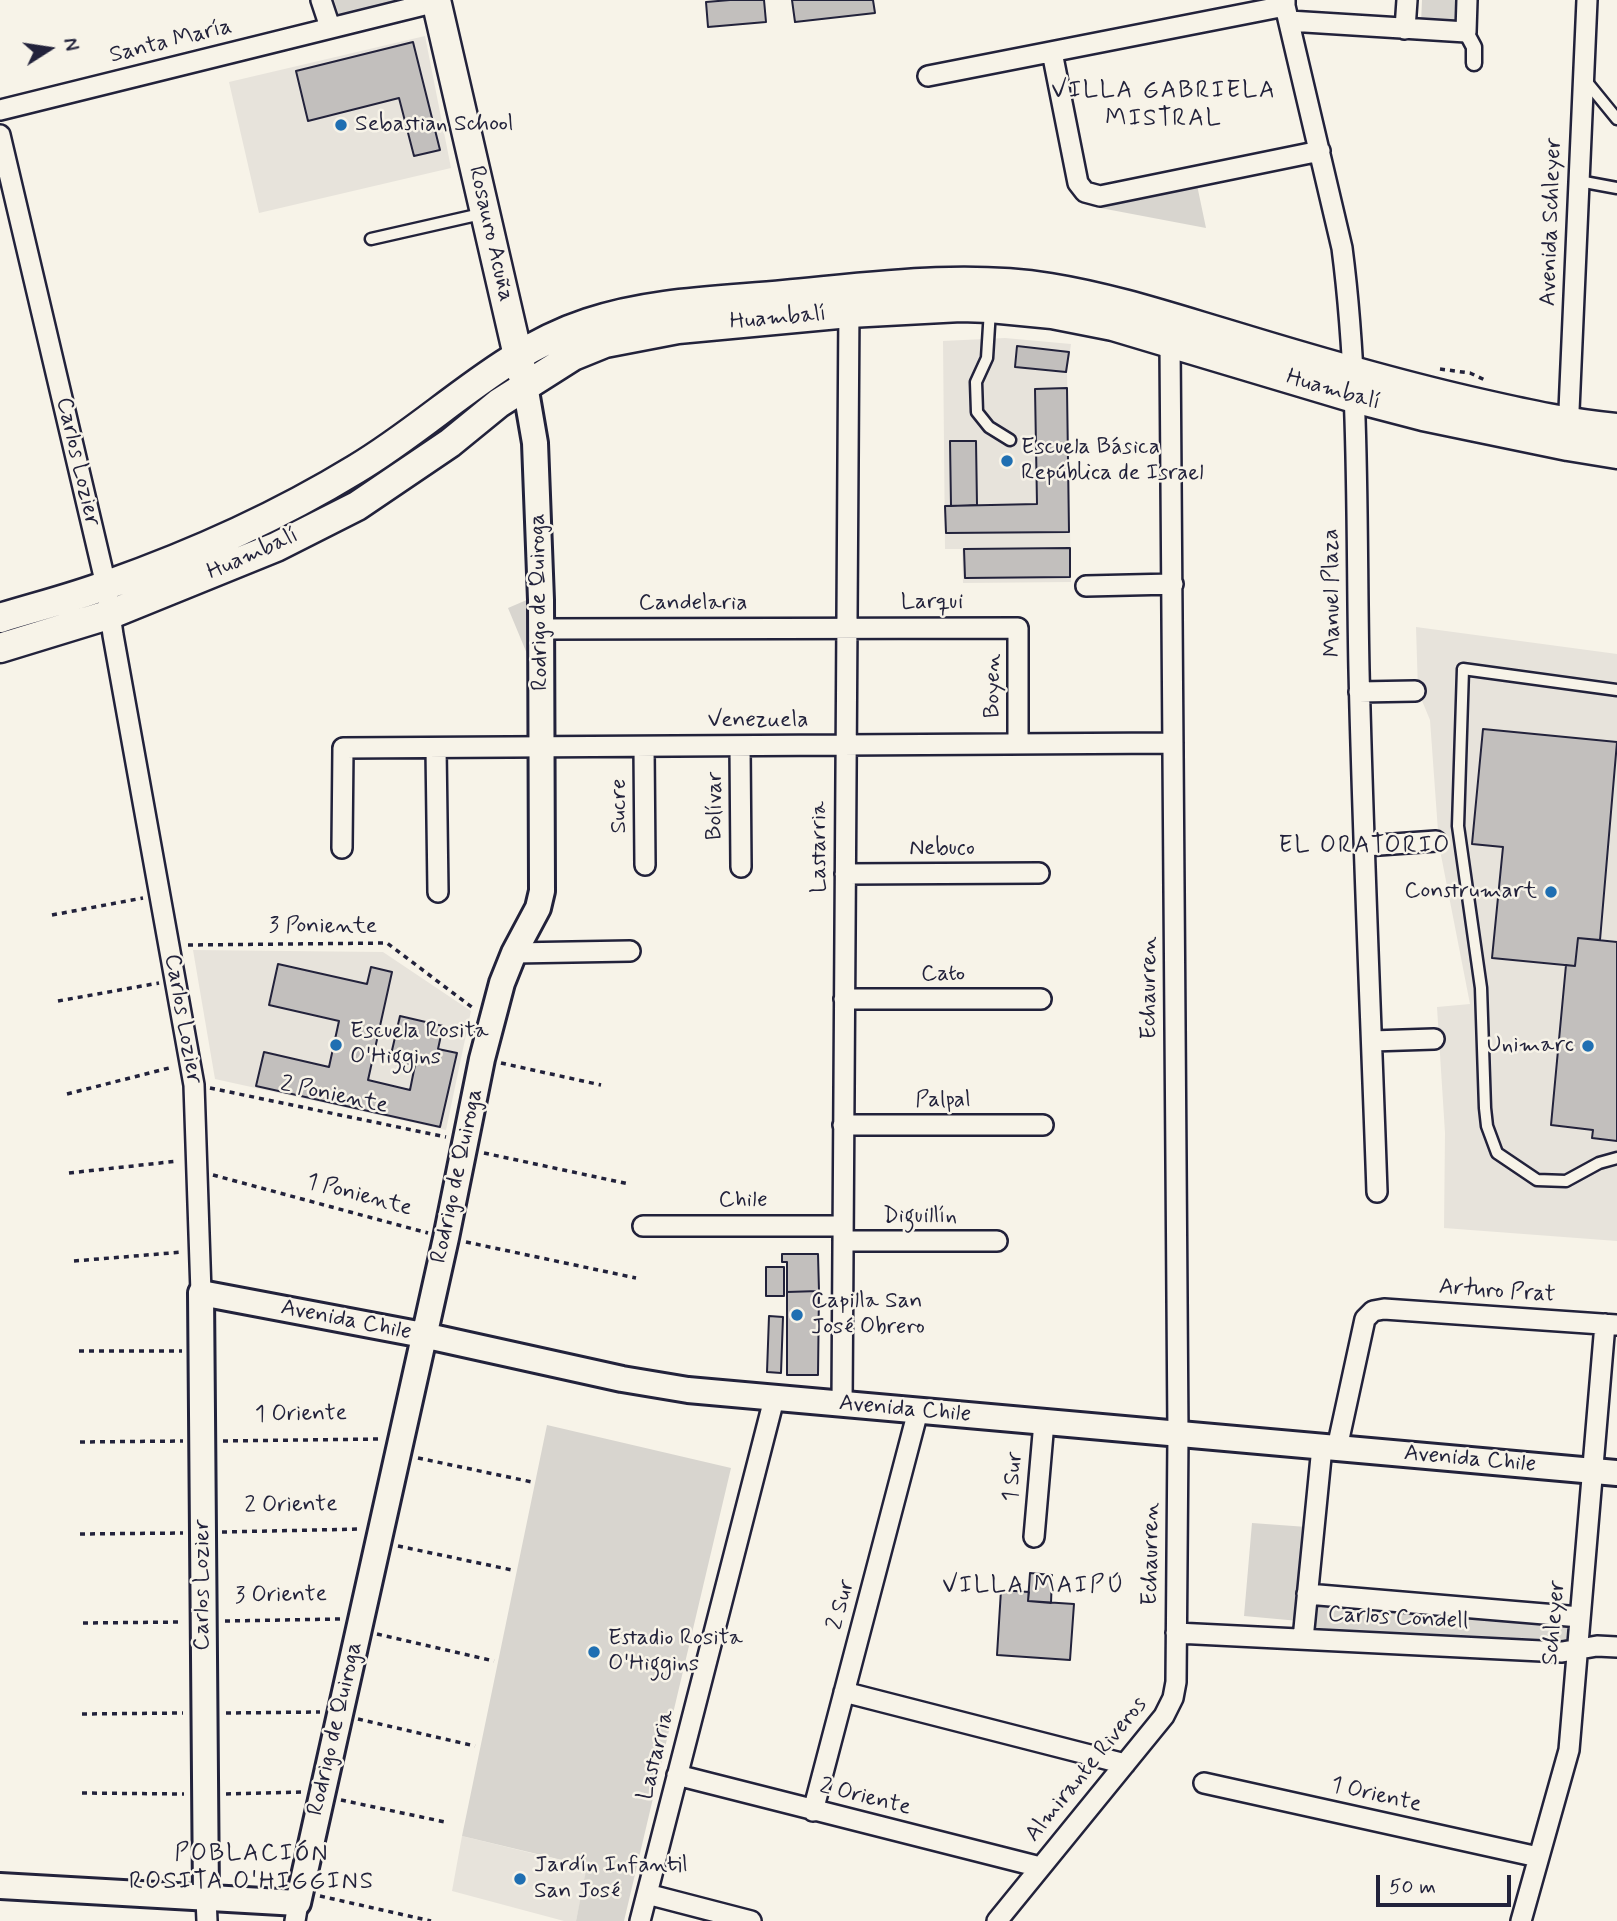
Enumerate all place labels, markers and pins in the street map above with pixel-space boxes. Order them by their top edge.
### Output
place label: Sebastian School [355,111,513,139]
marker: Sebastian School [333,117,349,133]
place label: Escuela Básica República de Israel [1021,434,1204,488]
marker: Escuela Básica República de Israel [999,453,1015,469]
place label: Construmart [1404,878,1537,906]
marker: Construmart [1543,884,1559,900]
place label: Escuela Rosita O'Higgins [350,1018,489,1072]
place label: Unimarc [1487,1032,1574,1060]
marker: Escuela Rosita O'Higgins [328,1037,344,1053]
marker: Unimarc [1580,1038,1596,1054]
place label: Capilla San José Obrero [811,1288,925,1342]
marker: Capilla San José Obrero [789,1307,805,1323]
place label: Estadio Rosita O'Higgins [608,1625,743,1679]
marker: Estadio Rosita O'Higgins [586,1644,602,1660]
place label: Jardín Infantil San José [534,1852,688,1906]
marker: Jardín Infantil San José [512,1871,528,1887]

